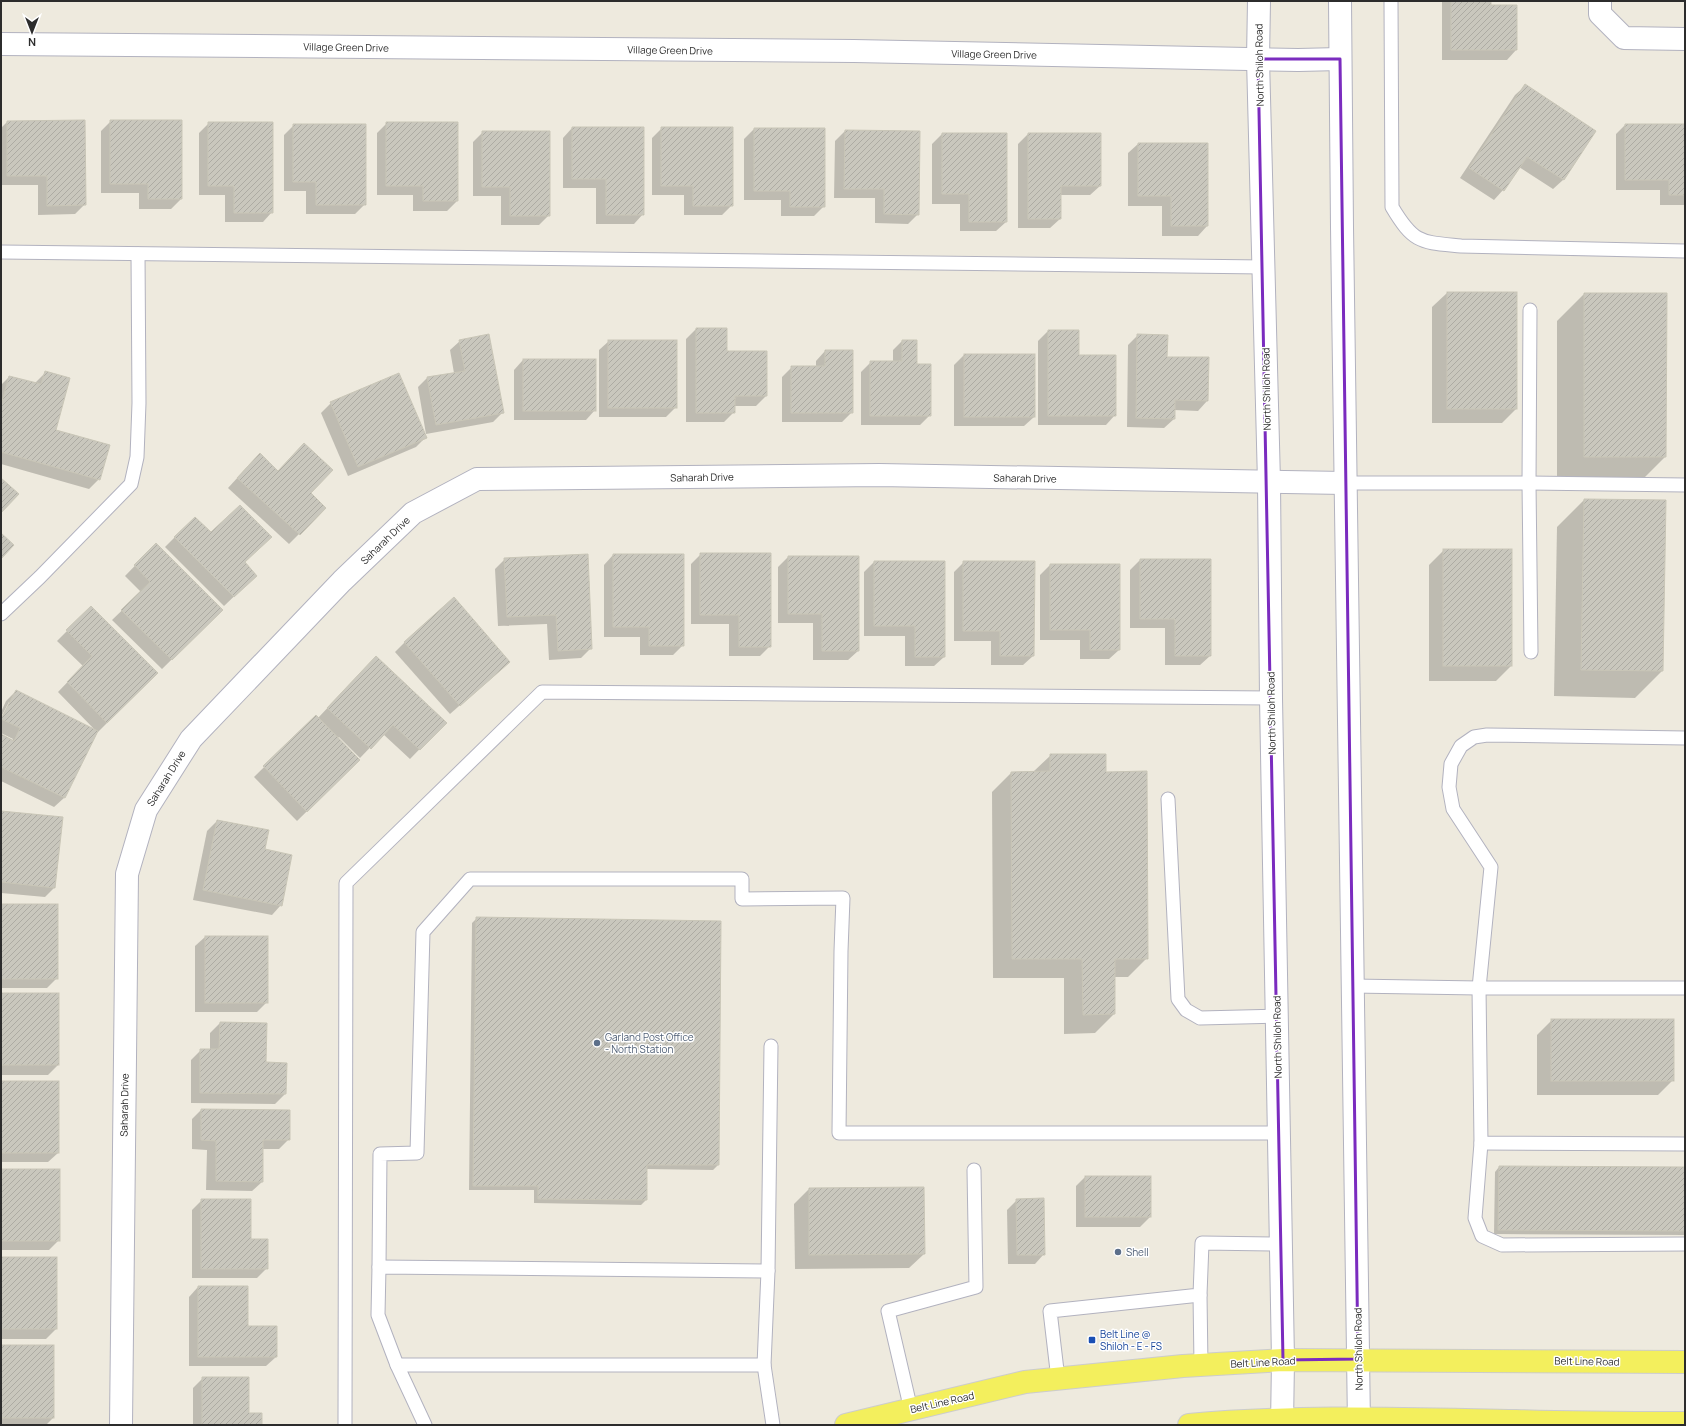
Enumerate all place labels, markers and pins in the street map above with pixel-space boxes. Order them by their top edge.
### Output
place label: Garland Post Office - North Station [605,1030,694,1056]
marker: Garland Post Office - North Station [592,1038,602,1048]
place label: Shell [1126,1245,1149,1259]
marker: Shell [1113,1247,1123,1257]
place label: Belt Line @ Shiloh - E - FS [1100,1327,1162,1353]
marker: Belt Line @ Shiloh - E - FS [1087,1335,1097,1345]

